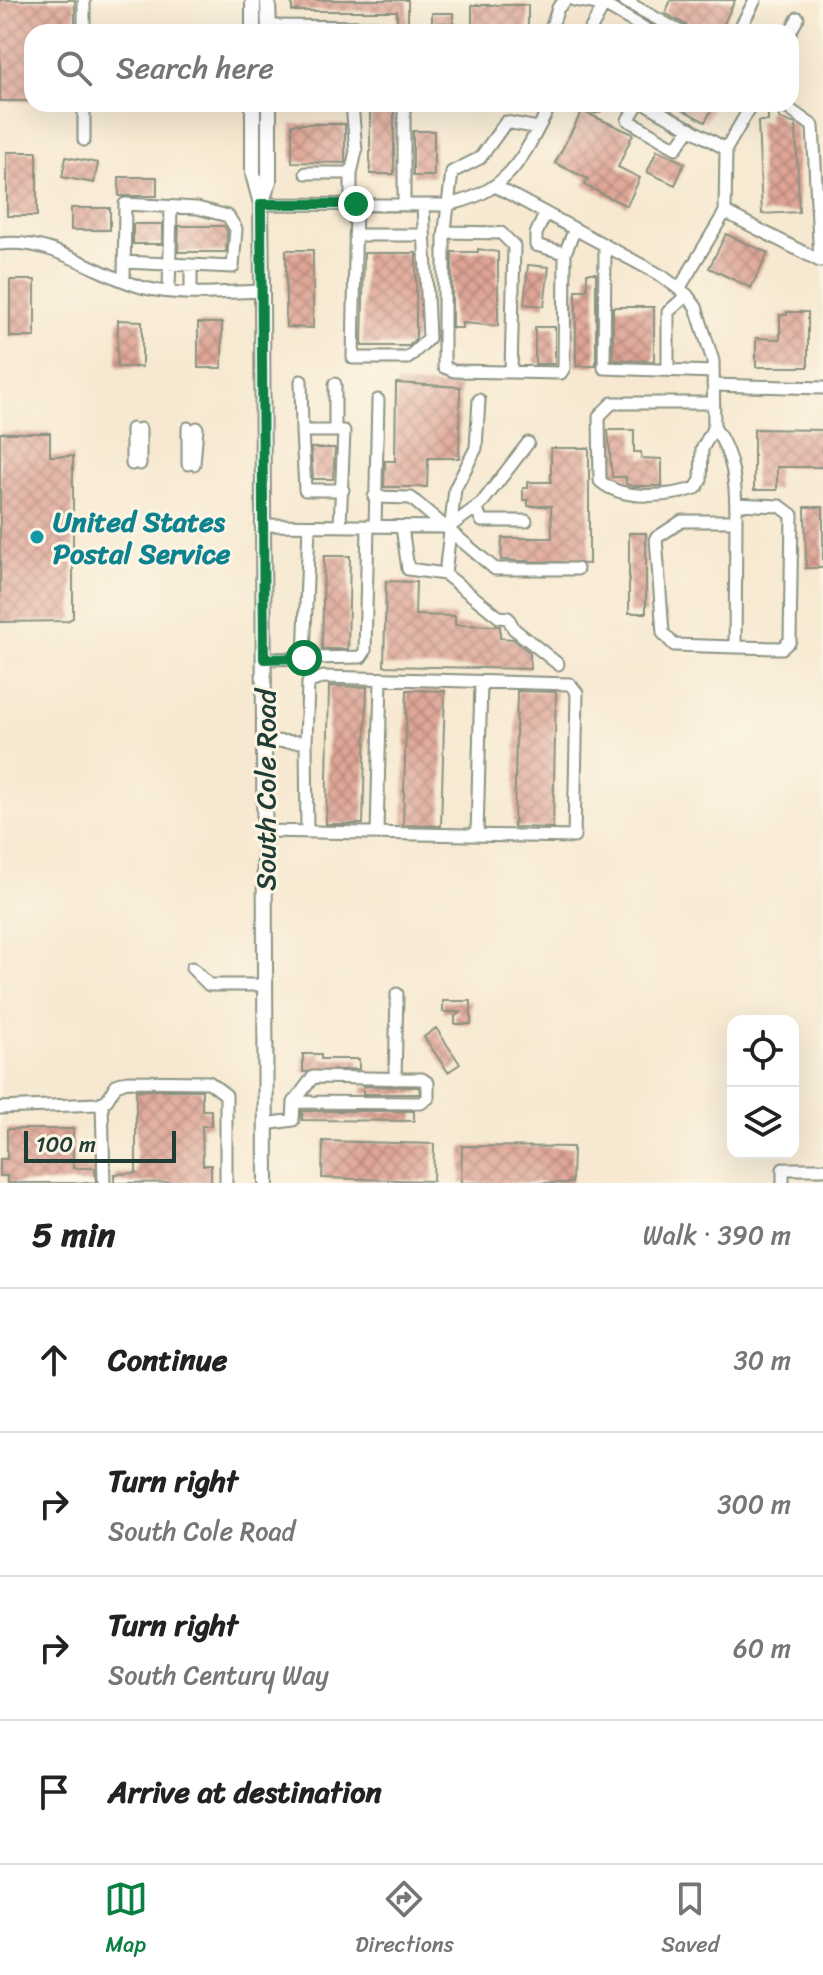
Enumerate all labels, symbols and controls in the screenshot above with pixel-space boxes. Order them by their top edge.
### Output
search box [24,24,799,112]
text: Search here [116,41,274,95]
icon: search [52,46,96,90]
route end [338,186,374,222]
place label: United States Postal Service [53,497,231,578]
marker: United States Postal Service [28,528,46,546]
route start [286,640,322,676]
street label: South Cole Road [241,687,290,891]
map controls [727,1015,799,1159]
button: locate [727,1015,799,1087]
button: layers [727,1087,799,1159]
text: 100 m [36,1125,96,1164]
scale bar [24,1127,176,1163]
text: 5 min [32,1205,115,1265]
text: Walk · 390 m [643,1212,791,1258]
text: Continue [108,1333,227,1387]
text: 30 m [734,1337,791,1383]
icon: ahead [32,1338,76,1382]
text: Turn right [108,1454,238,1508]
text: 300 m [717,1481,791,1527]
icon: right [32,1482,76,1526]
text: South Cole Road [108,1508,295,1554]
text: Turn right [108,1598,238,1652]
text: 60 m [733,1625,791,1671]
icon: right [32,1626,76,1670]
text: South Century Way [108,1652,329,1698]
text: Arrive at destination [108,1765,382,1819]
icon: arrive [32,1770,76,1814]
tab: Map [104,1877,148,1964]
tab: Directions [355,1877,454,1964]
tab: Saved [661,1877,719,1964]

